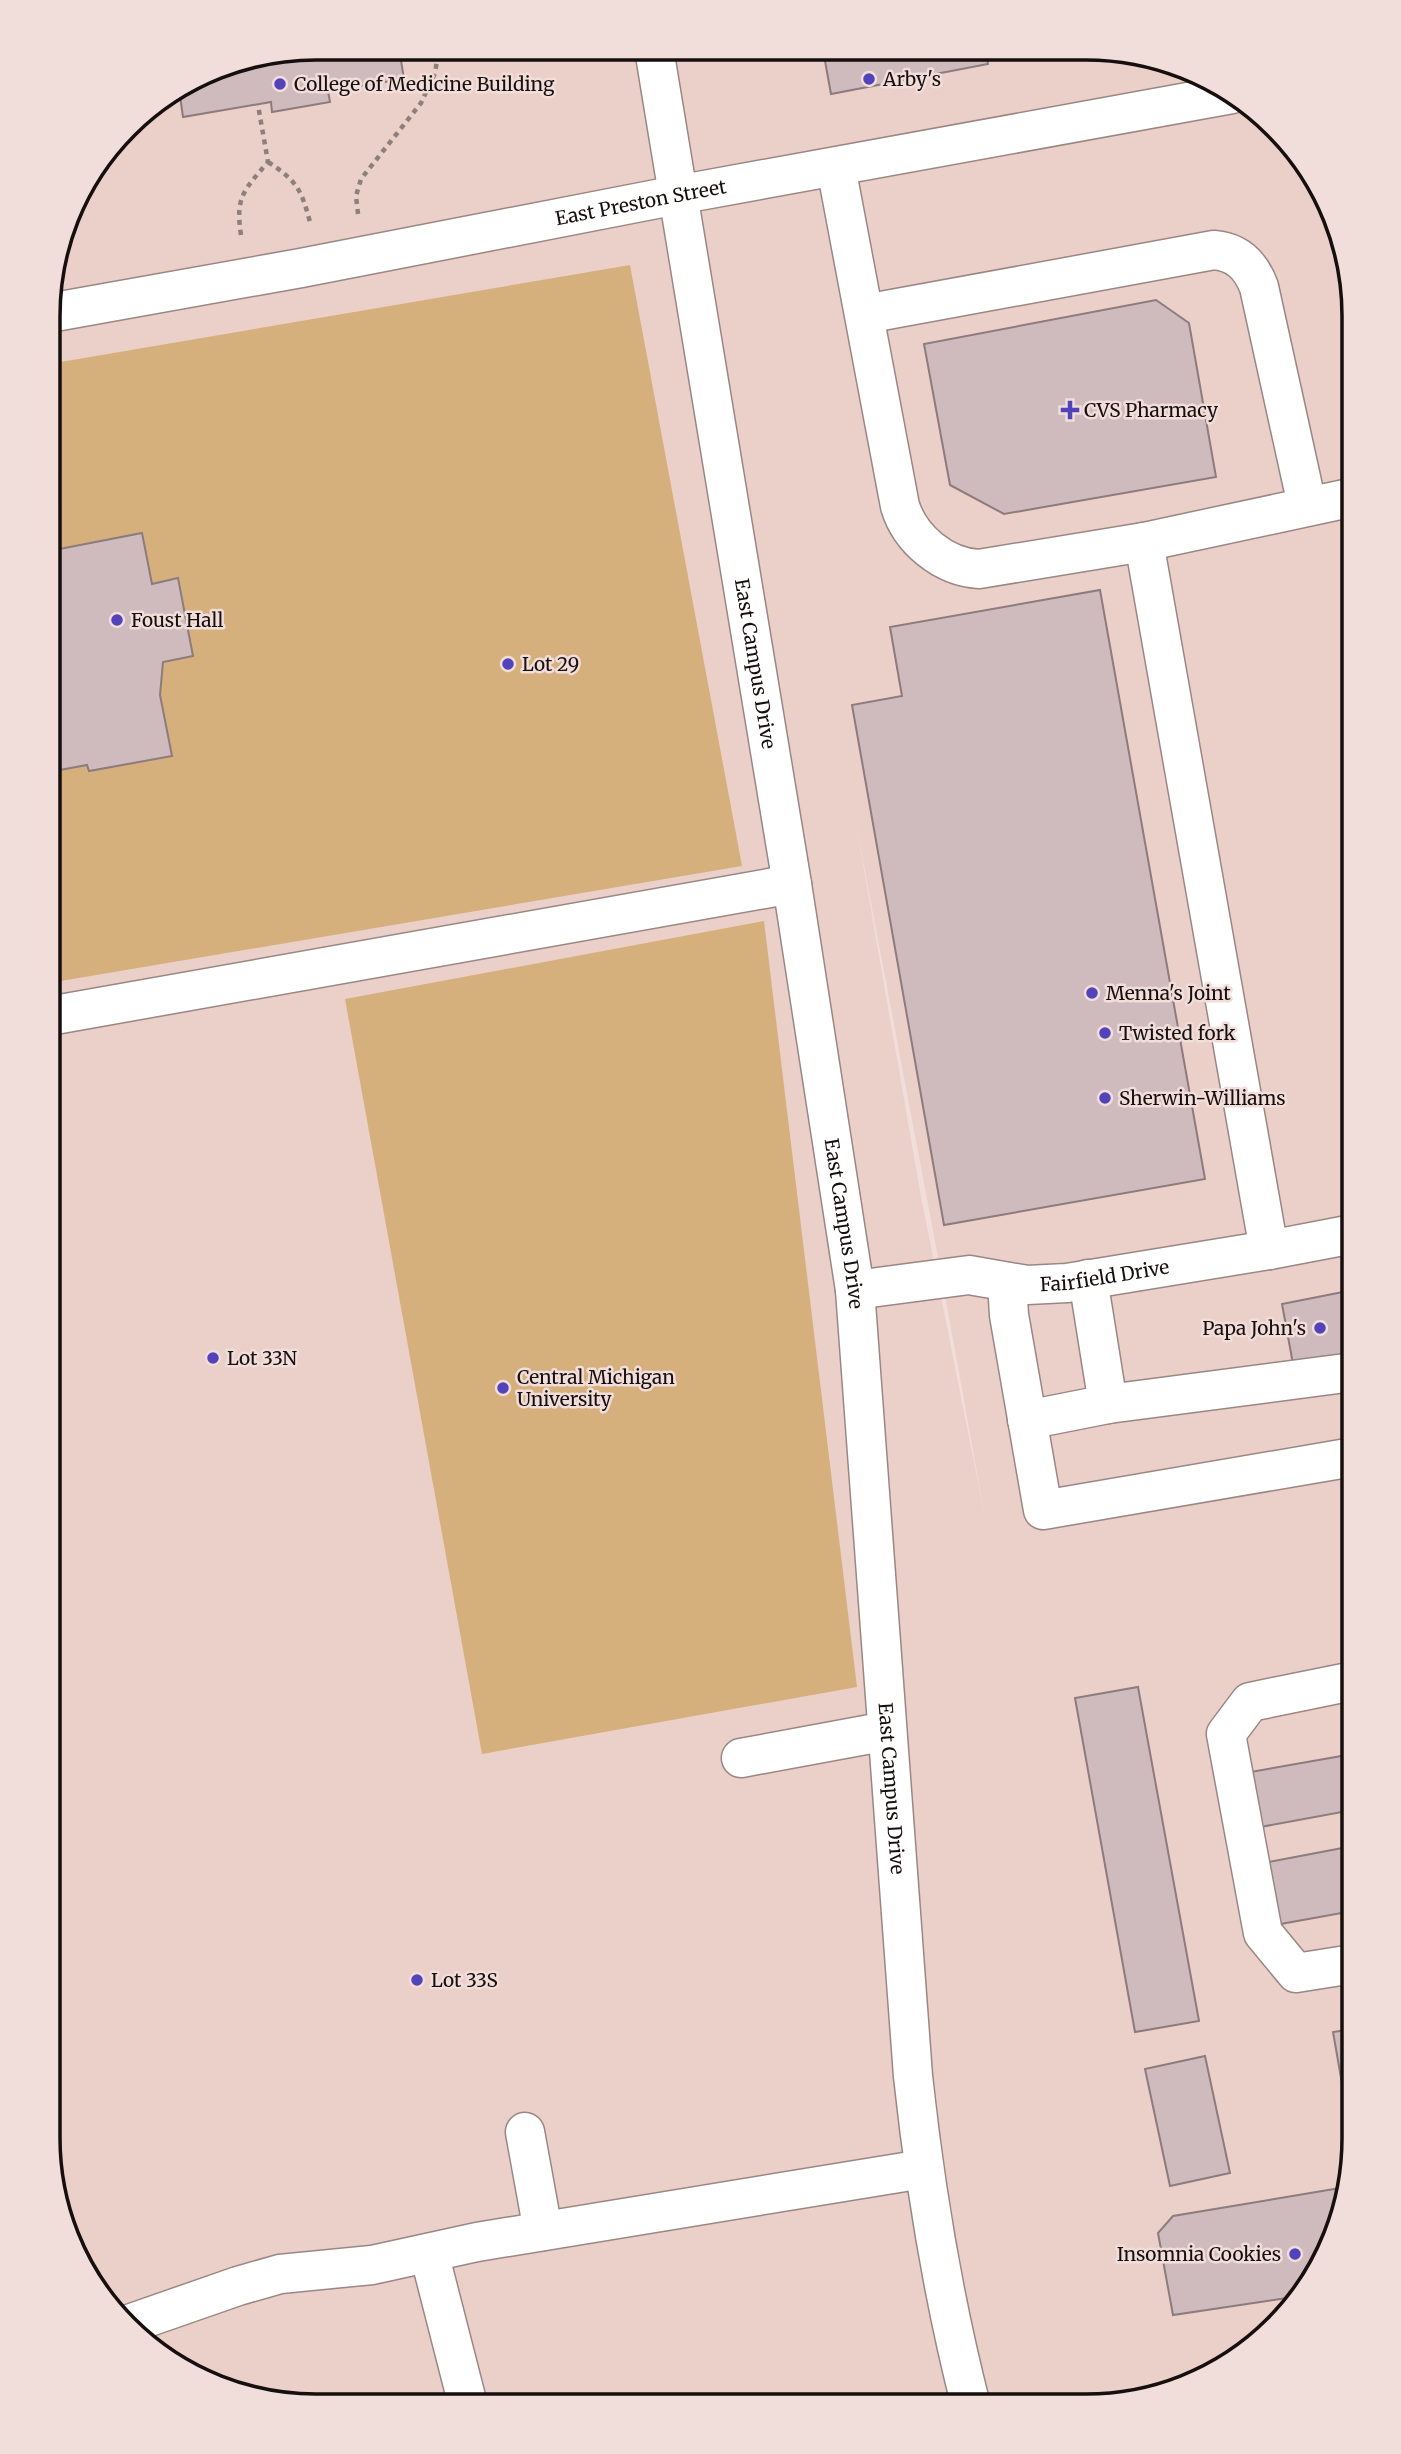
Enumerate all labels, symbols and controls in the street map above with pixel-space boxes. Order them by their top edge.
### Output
place label: Arby's [882,67,941,91]
marker: Arby's [861,71,877,87]
place label: College of Medicine Building [294,72,555,96]
marker: College of Medicine Building [272,76,288,92]
street label: East Preston Street [553,174,729,230]
place label: CVS Pharmacy [1084,398,1218,422]
marker: CVS Pharmacy [1062,402,1078,418]
street label: East Campus Drive [730,577,781,751]
place label: Foust Hall [131,608,223,632]
marker: Foust Hall [109,612,125,628]
place label: Lot 29 [522,652,579,676]
marker: Lot 29 [500,656,516,672]
place label: Menna's Joint [1106,981,1231,1005]
marker: Menna's Joint [1084,985,1100,1001]
place label: Twisted fork [1119,1021,1236,1045]
marker: Twisted fork [1097,1025,1113,1041]
place label: Sherwin-Williams [1119,1086,1286,1110]
marker: Sherwin-Williams [1097,1090,1113,1106]
street label: East Campus Drive [820,1137,868,1310]
street label: Fairfield Drive [1039,1254,1171,1296]
place label: Papa John's [1202,1316,1306,1340]
marker: Papa John's [1312,1320,1328,1336]
place label: Lot 33N [227,1346,297,1370]
marker: Lot 33N [205,1350,221,1366]
place label: Central Michigan University [517,1365,675,1411]
marker: Central Michigan University [495,1380,511,1396]
street label: East Campus Drive [873,1702,910,1875]
place label: Lot 33S [431,1968,498,1992]
marker: Lot 33S [409,1972,425,1988]
place label: Insomnia Cookies [1117,2242,1281,2266]
marker: Insomnia Cookies [1287,2246,1303,2262]

